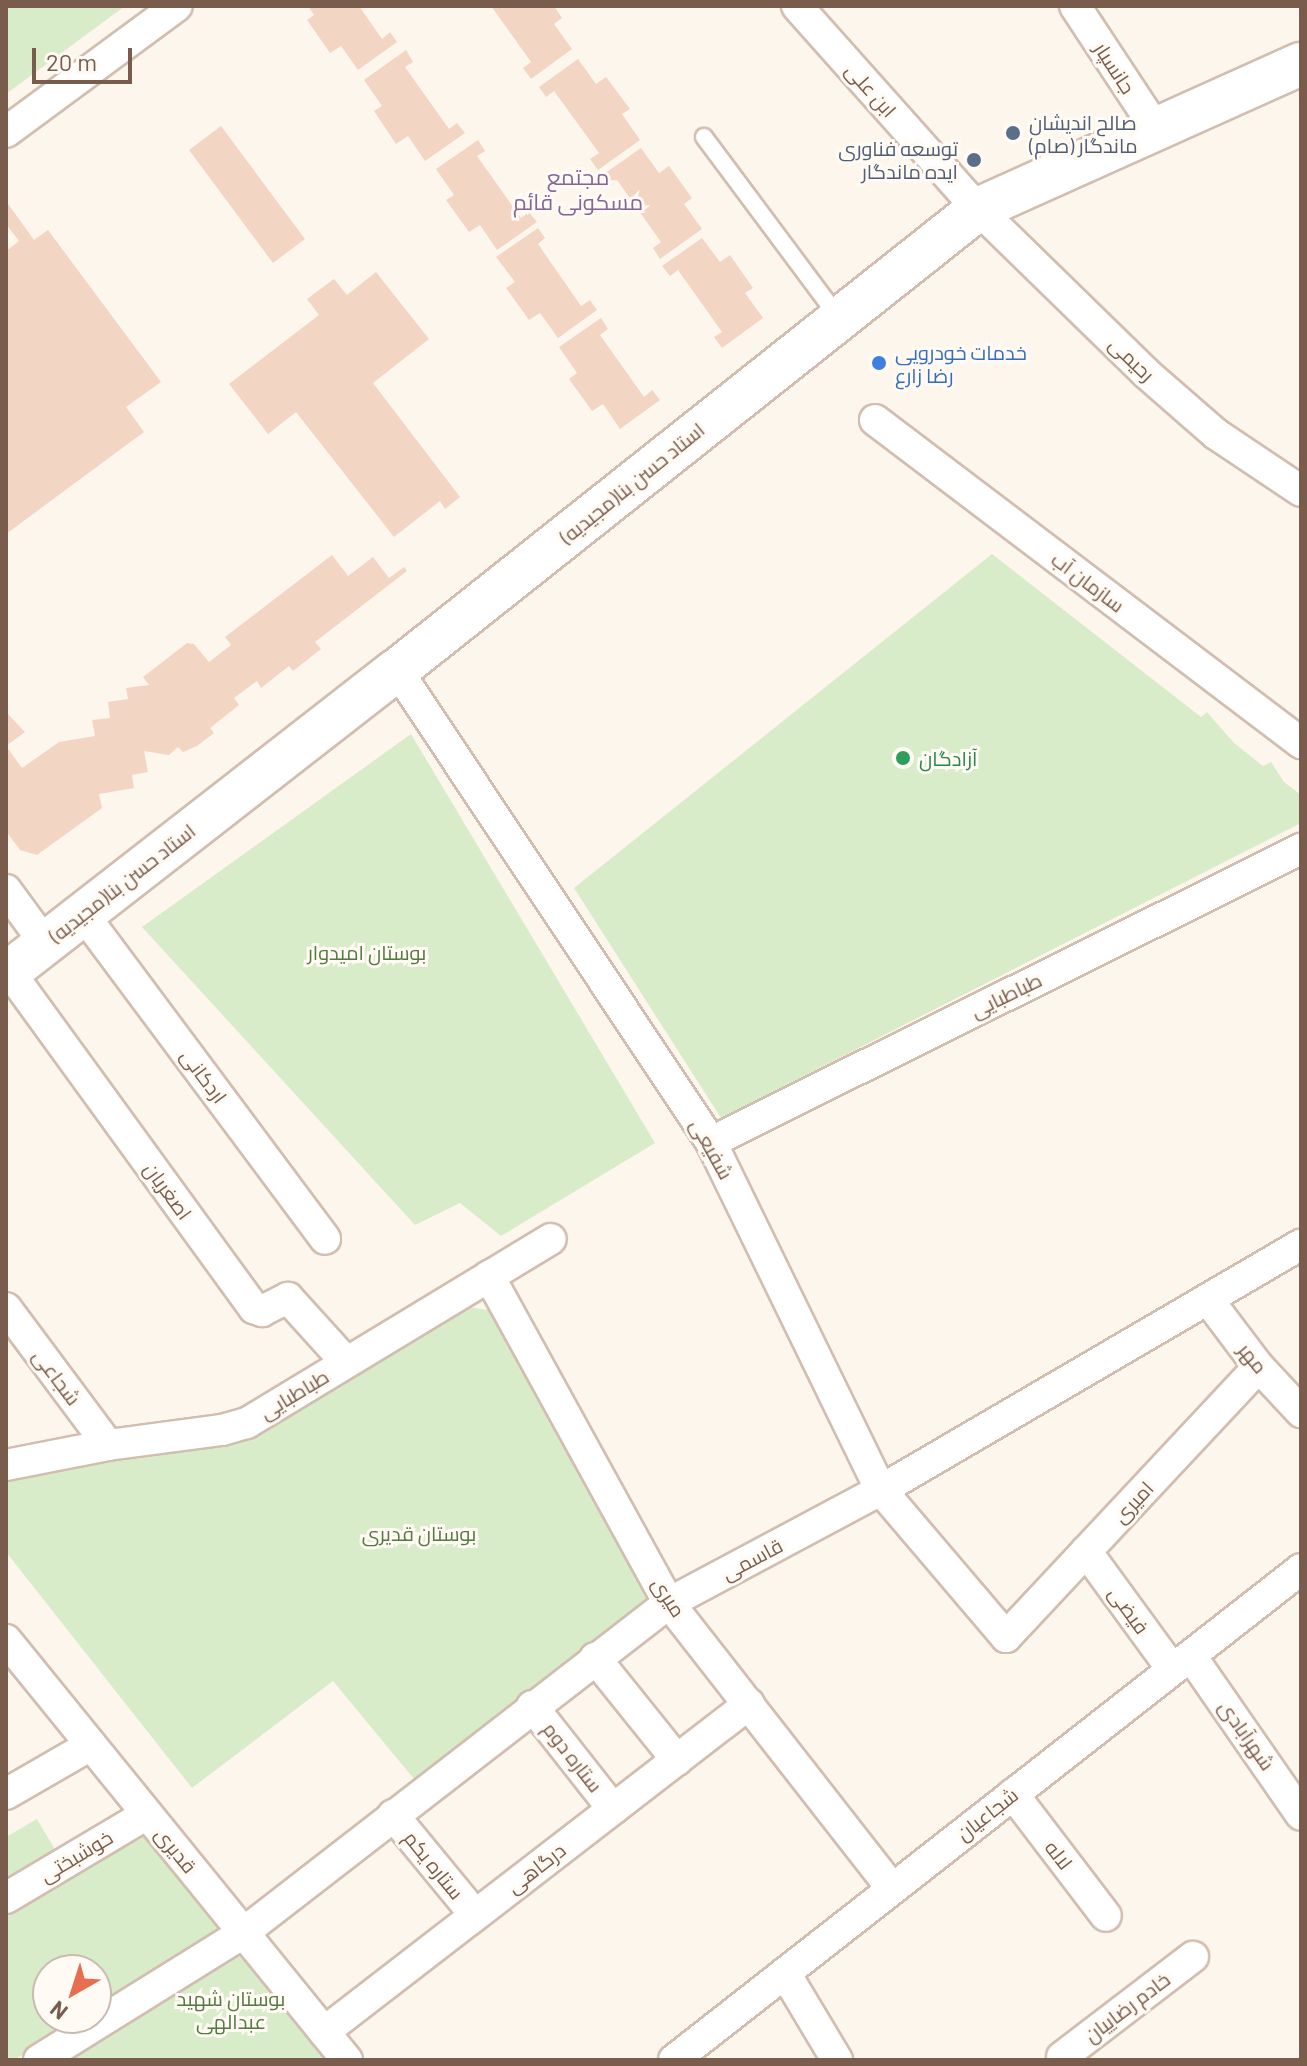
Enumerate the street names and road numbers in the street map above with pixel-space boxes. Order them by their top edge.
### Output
street label: جانسپار [1090,38,1140,98]
street label: ابن علی [841,58,901,122]
street label: رحیمی [1104,332,1160,386]
street label: استاد حسن بنا(مجیدیه) [555,417,709,549]
street label: سازمان آب [1047,547,1129,617]
street label: استاد حسن بنا(مجیدیه) [44,818,200,948]
street label: طباطبایی [966,967,1046,1023]
street label: اردکانی [176,1044,232,1108]
street label: شفیعی [686,1114,738,1184]
street label: اصغریان [139,1158,197,1224]
street label: مهر [1234,1338,1272,1378]
street label: شجاعی [28,1344,86,1410]
street label: طباطبایی [255,1364,333,1424]
street label: امیری [1108,1476,1158,1528]
street label: قاسمی [717,1533,787,1585]
street label: میری [647,1573,691,1621]
street label: فیضی [1104,1582,1154,1638]
street label: شهرآبادی [1214,1695,1280,1775]
street label: ستاره دوم [538,1717,608,1797]
street label: شجاعیان [951,1783,1023,1845]
street label: قدیری [150,1822,202,1878]
street label: خوشبختی [35,1825,117,1887]
street label: ستاره یکم [399,1826,469,1904]
street label: لاله [1040,1836,1078,1874]
street label: درگاهی [502,1838,570,1898]
street label: خادم رضاییان [1079,1967,1175,2047]

